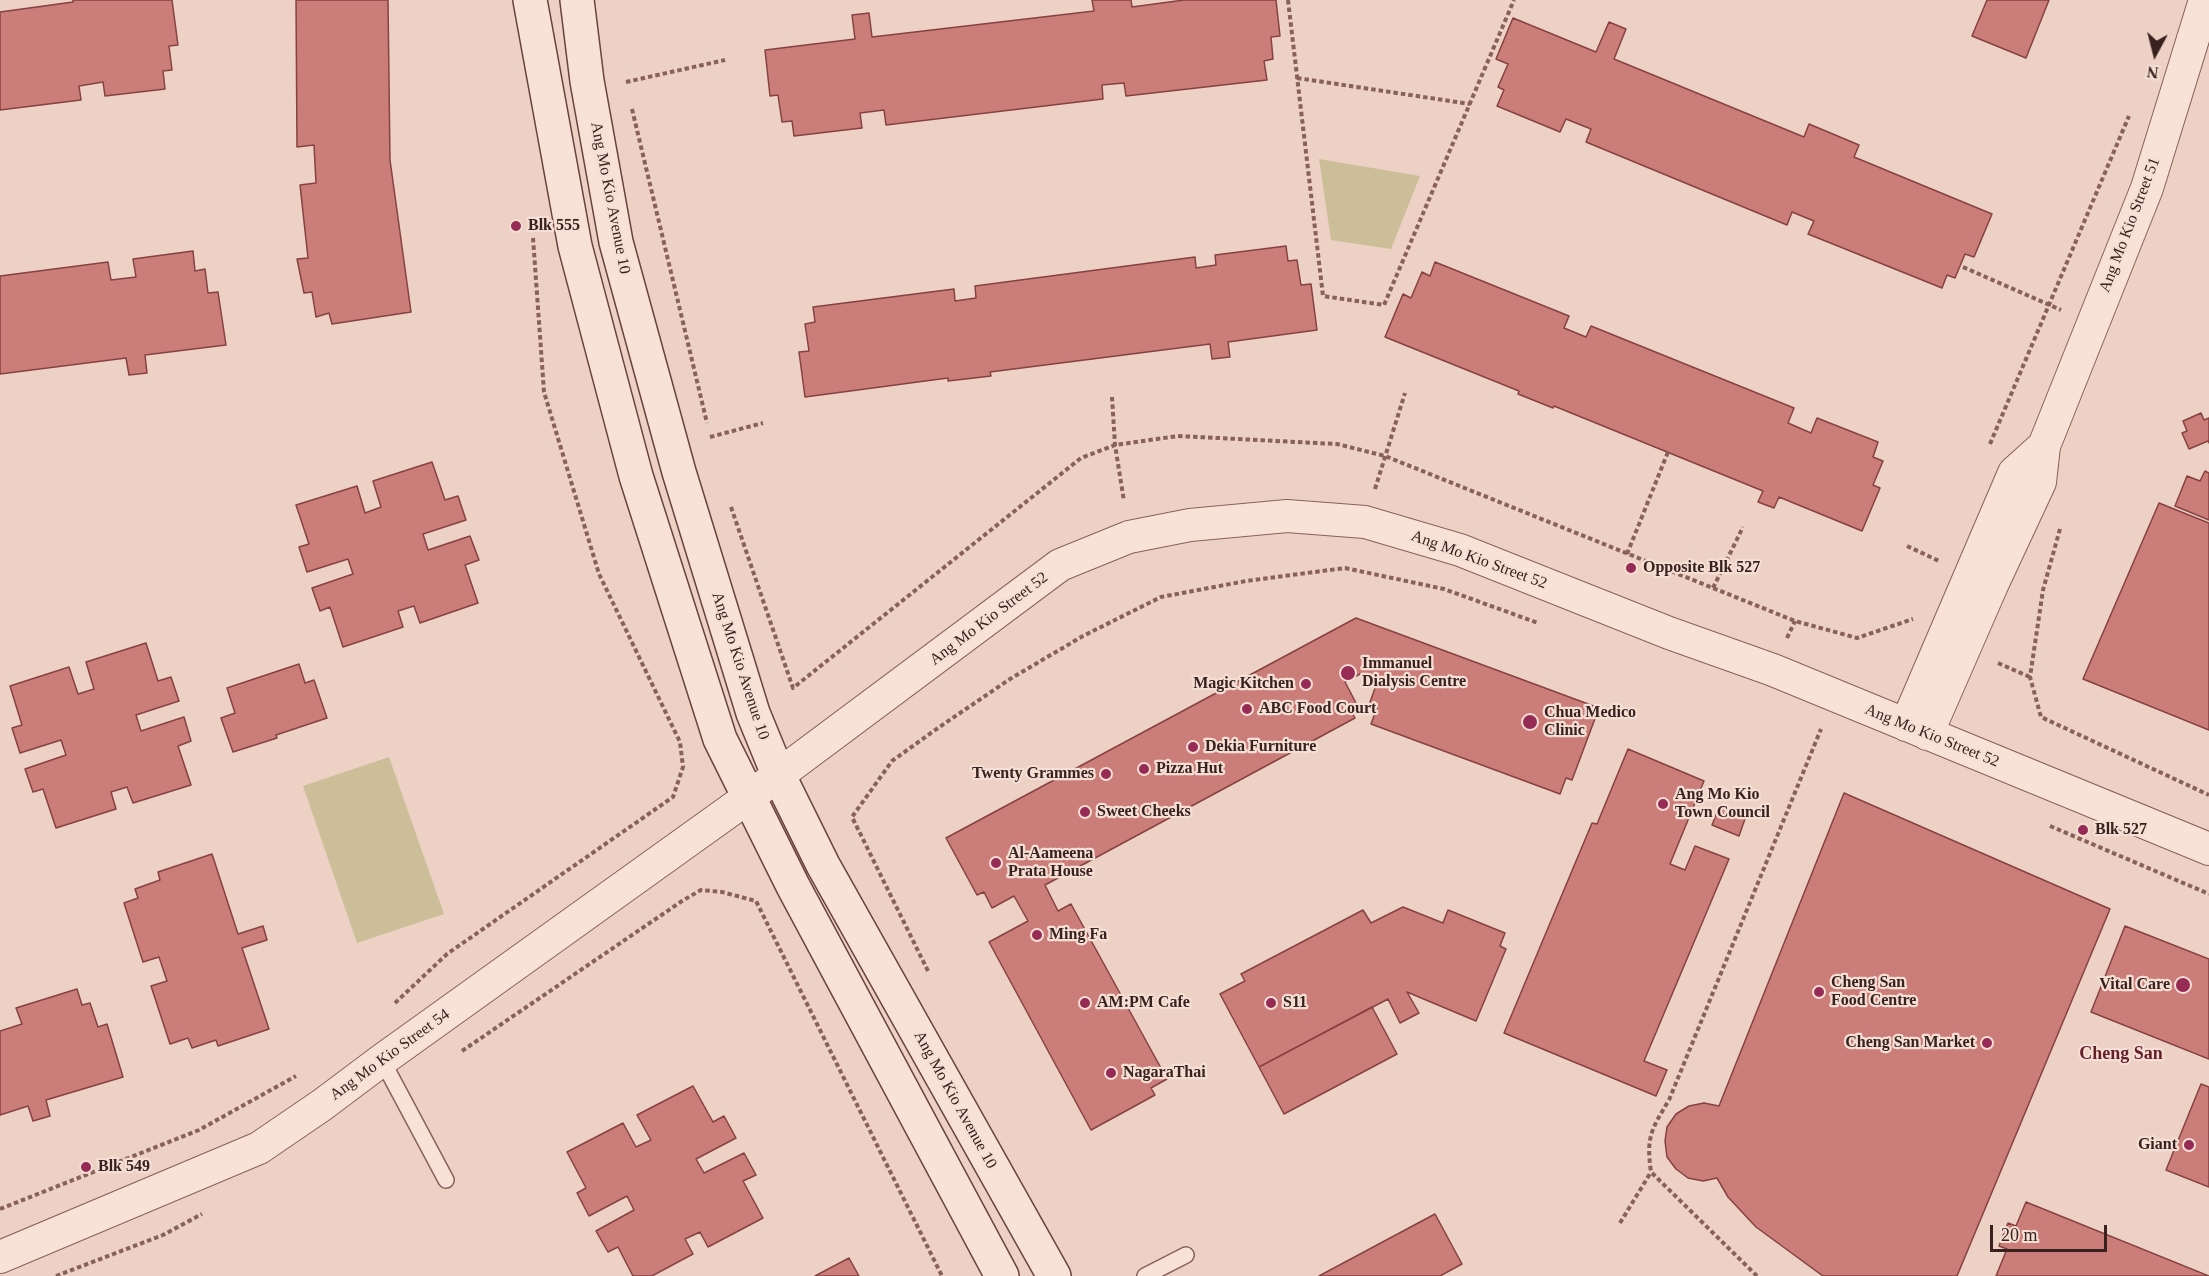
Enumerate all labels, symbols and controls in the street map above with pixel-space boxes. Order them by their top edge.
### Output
north arrow [2125,24,2185,84]
text: N [2146,63,2160,82]
street label: Ang Mo Kio Avenue 10 [586,120,634,276]
street label: Ang Mo Kio Street 51 [2095,155,2165,295]
place label: Blk 555 [528,216,580,236]
marker: Blk 555 [509,219,523,233]
street label: Ang Mo Kio Street 52 [1408,527,1550,593]
place label: Opposite Blk 527 [1643,558,1760,578]
marker: Opposite Blk 527 [1624,561,1638,575]
street label: Ang Mo Kio Street 52 [926,568,1052,670]
street label: Ang Mo Kio Avenue 10 [707,590,773,742]
place label: Immanuel Dialysis Centre [1362,654,1466,692]
marker: Immanuel Dialysis Centre [1339,664,1357,682]
place label: Magic Kitchen [1193,674,1294,694]
marker: Magic Kitchen [1299,677,1313,691]
place label: ABC Food Court [1259,699,1376,719]
street label: Ang Mo Kio Street 52 [1862,700,2002,772]
marker: ABC Food Court [1240,702,1254,716]
place label: Chua Medico Clinic [1544,703,1636,741]
marker: Chua Medico Clinic [1521,713,1539,731]
place label: Dekia Furniture [1205,737,1316,757]
marker: Dekia Furniture [1186,740,1200,754]
place label: Pizza Hut [1156,759,1223,779]
marker: Pizza Hut [1137,762,1151,776]
place label: Twenty Grammes [972,764,1094,784]
marker: Twenty Grammes [1099,767,1113,781]
place label: Ang Mo Kio Town Council [1675,785,1770,823]
marker: Ang Mo Kio Town Council [1656,797,1670,811]
place label: Sweet Cheeks [1097,802,1191,822]
marker: Sweet Cheeks [1078,805,1092,819]
place label: Blk 527 [2095,820,2147,840]
marker: Blk 527 [2076,823,2090,837]
place label: Al-Aameena Prata House [1008,844,1093,882]
marker: Al-Aameena Prata House [989,856,1003,870]
place label: Ming Fa [1049,925,1107,945]
marker: Ming Fa [1030,928,1044,942]
place label: Cheng San Food Centre [1831,973,1916,1011]
place label: Vital Care [2099,975,2170,995]
marker: Vital Care [2174,976,2192,994]
marker: Cheng San Food Centre [1812,985,1826,999]
place label: AM:PM Cafe [1097,993,1190,1013]
place label: S11 [1283,993,1307,1013]
marker: AM:PM Cafe [1078,996,1092,1010]
marker: S11 [1264,996,1278,1010]
street label: Ang Mo Kio Street 54 [326,1005,454,1105]
street label: Ang Mo Kio Avenue 10 [909,1028,1001,1172]
place label: Cheng San Market [1845,1033,1975,1053]
marker: Cheng San Market [1980,1036,1994,1050]
district label: Cheng San [2079,1043,2163,1065]
place label: NagaraThai [1123,1063,1206,1083]
marker: NagaraThai [1104,1066,1118,1080]
place label: Giant [2138,1135,2177,1155]
marker: Giant [2182,1138,2196,1152]
place label: Blk 549 [98,1157,150,1177]
marker: Blk 549 [79,1160,93,1174]
scale bar [1993,1213,2110,1251]
text: 20 m [2001,1225,2038,1245]

